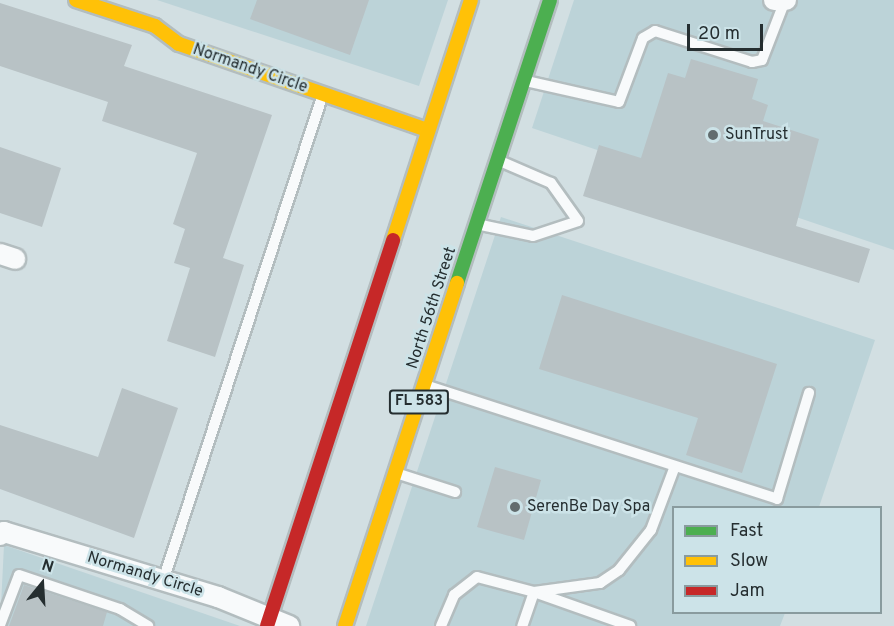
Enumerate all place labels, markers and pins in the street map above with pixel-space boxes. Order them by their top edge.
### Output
place label: SunTrust [725,125,788,145]
marker: SunTrust [706,128,720,142]
place label: SerenBe Day Spa [527,497,650,517]
marker: SerenBe Day Spa [508,500,522,514]

